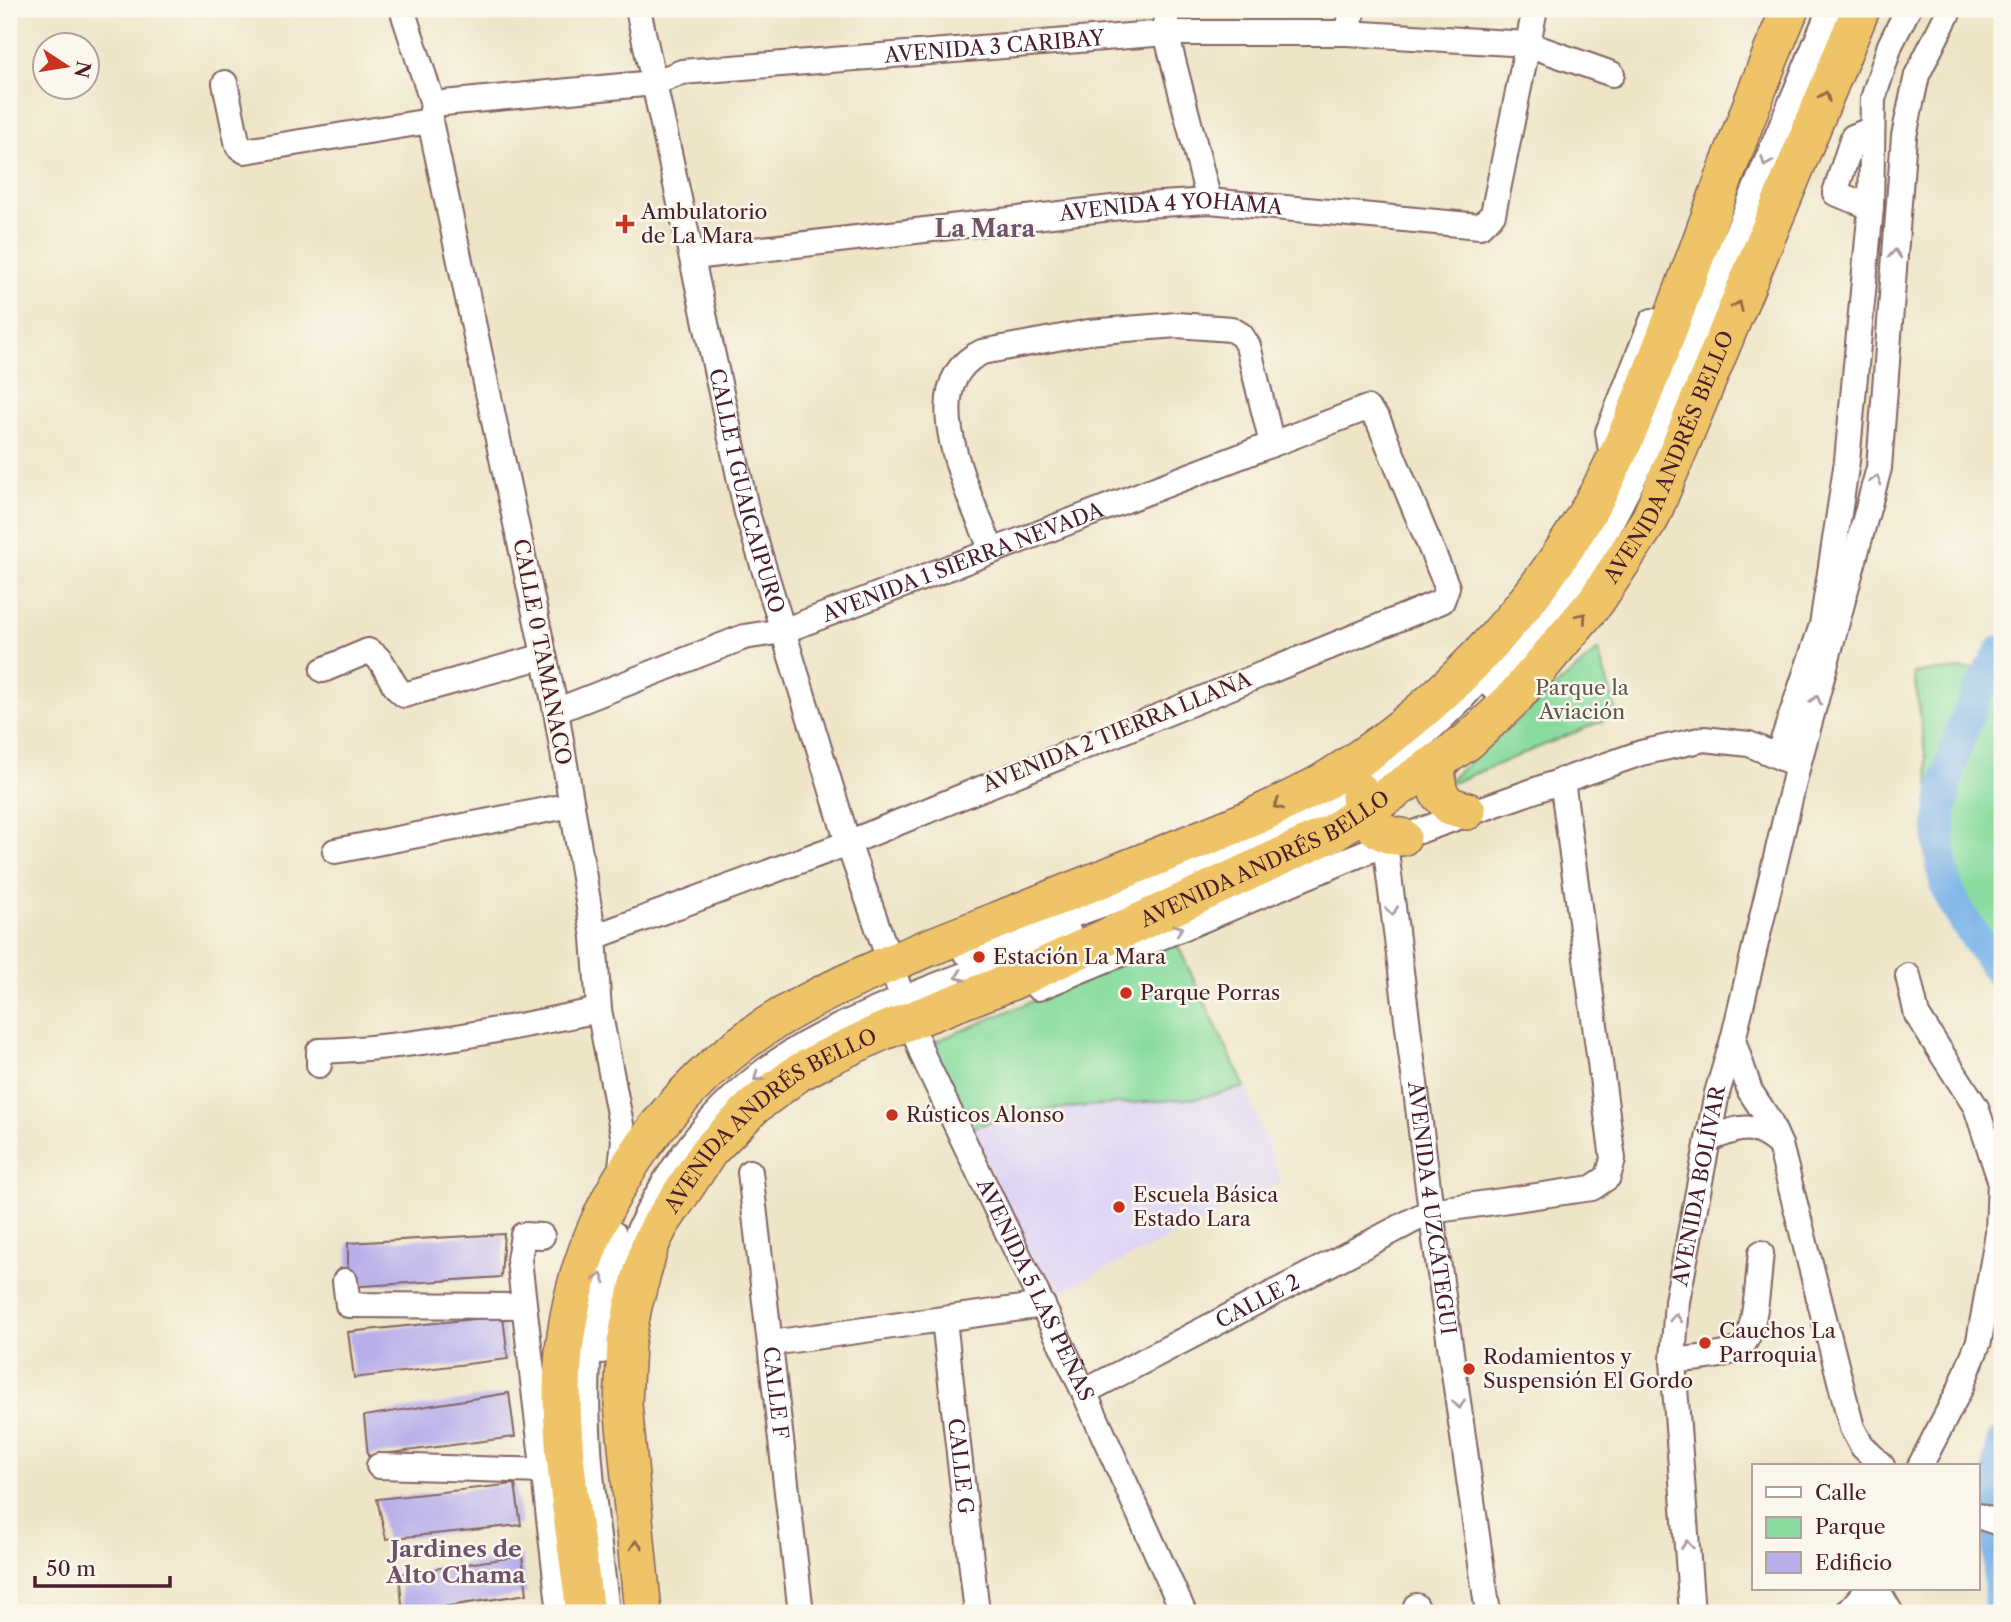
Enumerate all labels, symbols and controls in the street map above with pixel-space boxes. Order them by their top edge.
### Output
street label: AVENIDA 3 CARIBAY [882,25,1107,68]
north arrow [32,32,102,102]
text: N [69,59,95,80]
one-way arrow [1817,91,1831,103]
one-way arrow [1761,156,1775,168]
street label: AVENIDA 4 YOHAMA [1057,188,1284,226]
place label: Ambulatorio de La Mara [640,199,767,248]
marker: Ambulatorio de La Mara [615,214,635,234]
district label: La Mara [935,214,1037,243]
one-way arrow [1887,248,1902,259]
one-way arrow [1730,301,1744,313]
street label: AVENIDA ANDRÉS BELLO [1598,327,1738,588]
street label: CALLE 1 GUAICAIPURO [704,366,790,616]
one-way arrow [1868,474,1882,486]
street label: AVENIDA 1 SIERRA NEVADA [818,497,1107,627]
street label: CALLE 0 TAMANACO [508,537,577,767]
one-way arrow [1574,613,1586,626]
street label: AVENIDA 2 TIERRA LLANA [978,666,1255,797]
park label: Parque la Aviación [1535,675,1630,724]
one-way arrow [1808,694,1822,706]
street label: AVENIDA ANDRÉS BELLO [1135,785,1394,932]
one-way arrow [1273,797,1285,811]
one-way arrow [1384,906,1399,917]
one-way arrow [1172,924,1184,938]
place label: Estación La Mara [993,944,1167,969]
marker: Estación La Mara [971,949,987,965]
one-way arrow [955,967,967,981]
place label: Parque Porras [1140,980,1280,1005]
marker: Parque Porras [1118,985,1134,1001]
street label: AVENIDA ANDRÉS BELLO [658,1023,881,1218]
one-way arrow [753,1068,765,1081]
street label: AVENIDA 4 UZCÁTEGUI [1403,1079,1461,1336]
street label: AVENIDA BOLÍVAR [1667,1082,1730,1289]
place label: Rústicos Alonso [906,1102,1064,1127]
marker: Rústicos Alonso [884,1107,900,1123]
street label: AVENIDA 5 LAS PEÑAS [971,1174,1099,1405]
place label: Escuela Básica Estado Lara [1133,1182,1279,1231]
marker: Escuela Básica Estado Lara [1111,1199,1127,1215]
street label: CALLE 2 [1211,1269,1304,1333]
one-way arrow [591,1272,606,1284]
one-way arrow [1668,1312,1683,1323]
place label: Cauchos La Parroquia [1719,1318,1837,1367]
marker: Cauchos La Parroquia [1697,1335,1713,1351]
place label: Rodamientos y Suspensión El Gordo [1483,1344,1693,1393]
street label: CALLE F [758,1345,794,1440]
marker: Rodamientos y Suspensión El Gordo [1461,1361,1477,1377]
one-way arrow [1451,1398,1466,1410]
street label: CALLE G [943,1417,979,1515]
legend [1752,1464,1980,1590]
text: Calle [1815,1480,1867,1505]
text: Parque [1815,1514,1886,1539]
district label: Jardines de Alto Chama [385,1535,526,1589]
one-way arrow [1680,1539,1695,1550]
one-way arrow [629,1540,644,1551]
scale bar [35,1545,170,1589]
text: Edificio [1815,1550,1892,1575]
text: 50 m [46,1556,96,1581]

